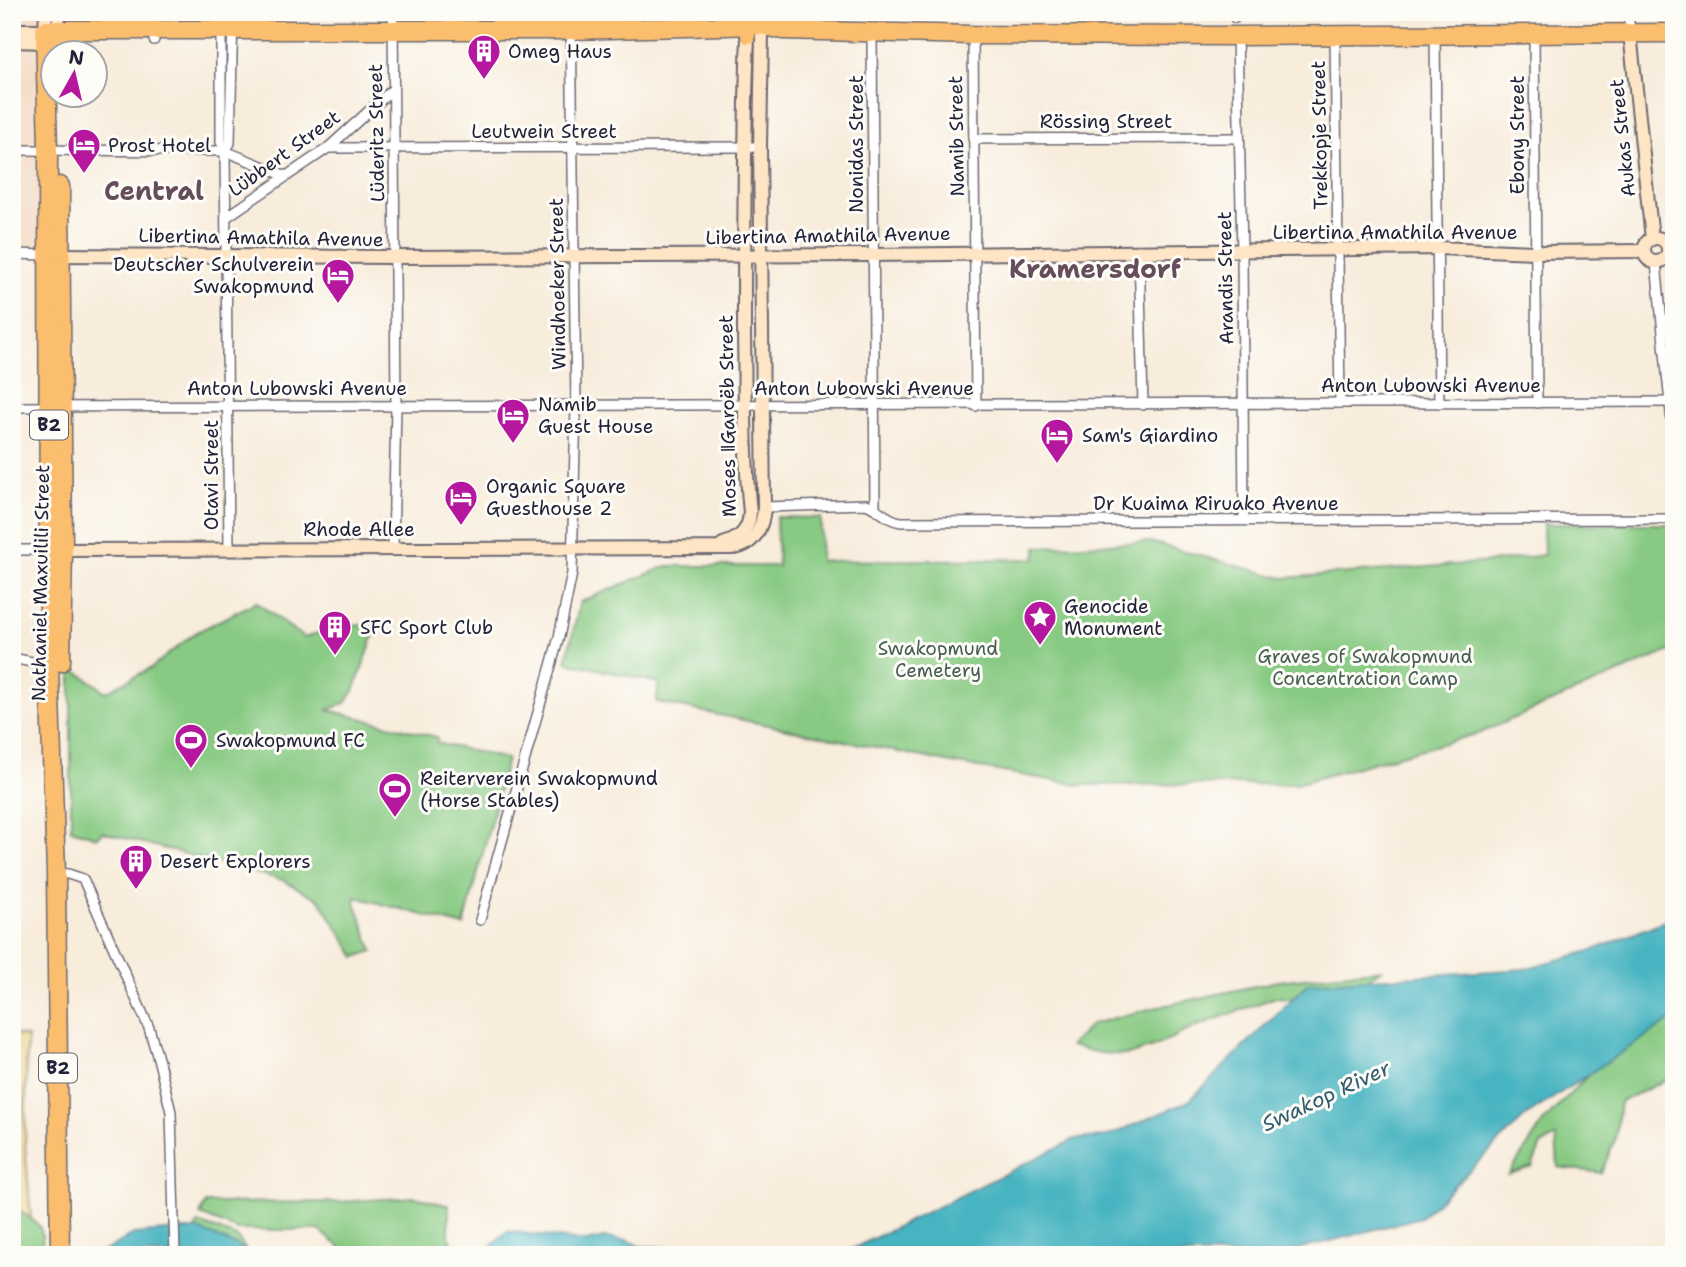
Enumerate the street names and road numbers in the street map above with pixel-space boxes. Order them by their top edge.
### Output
street label: Trekkopje Street [1306,60,1333,210]
street label: Lüderitz Street [363,64,390,202]
street label: Nonidas Street [844,75,869,213]
street label: Namib Street [943,75,970,197]
street label: Ebony Street [1505,75,1530,195]
street label: Aukas Street [1604,78,1641,198]
street label: Lübbert Street [223,104,345,202]
street label: Rössing Street [1040,109,1172,134]
street label: Leutwein Street [471,119,617,144]
street label: Windhoeker Street [543,198,572,370]
street label: Arandis Street [1212,211,1239,345]
street label: Libertina Amathila Avenue [1272,220,1518,245]
street label: Libertina Amathila Avenue [705,221,951,250]
street label: Libertina Amathila Avenue [138,223,384,252]
street label: Moses ǁGaroëb Street [713,315,742,517]
street label: Anton Lubowski Avenue [1321,373,1541,398]
street label: Anton Lubowski Avenue [187,376,407,401]
street label: Anton Lubowski Avenue [754,376,974,401]
road number: B2 [30,410,68,440]
street label: Otavi Street [199,420,224,530]
street label: Nathaniel Maxuilili Street [26,464,55,702]
street label: Dr Kuaima Riruako Avenue [1093,491,1339,516]
street label: Rhode Allee [303,517,415,542]
road number: B2 [39,1054,77,1083]

